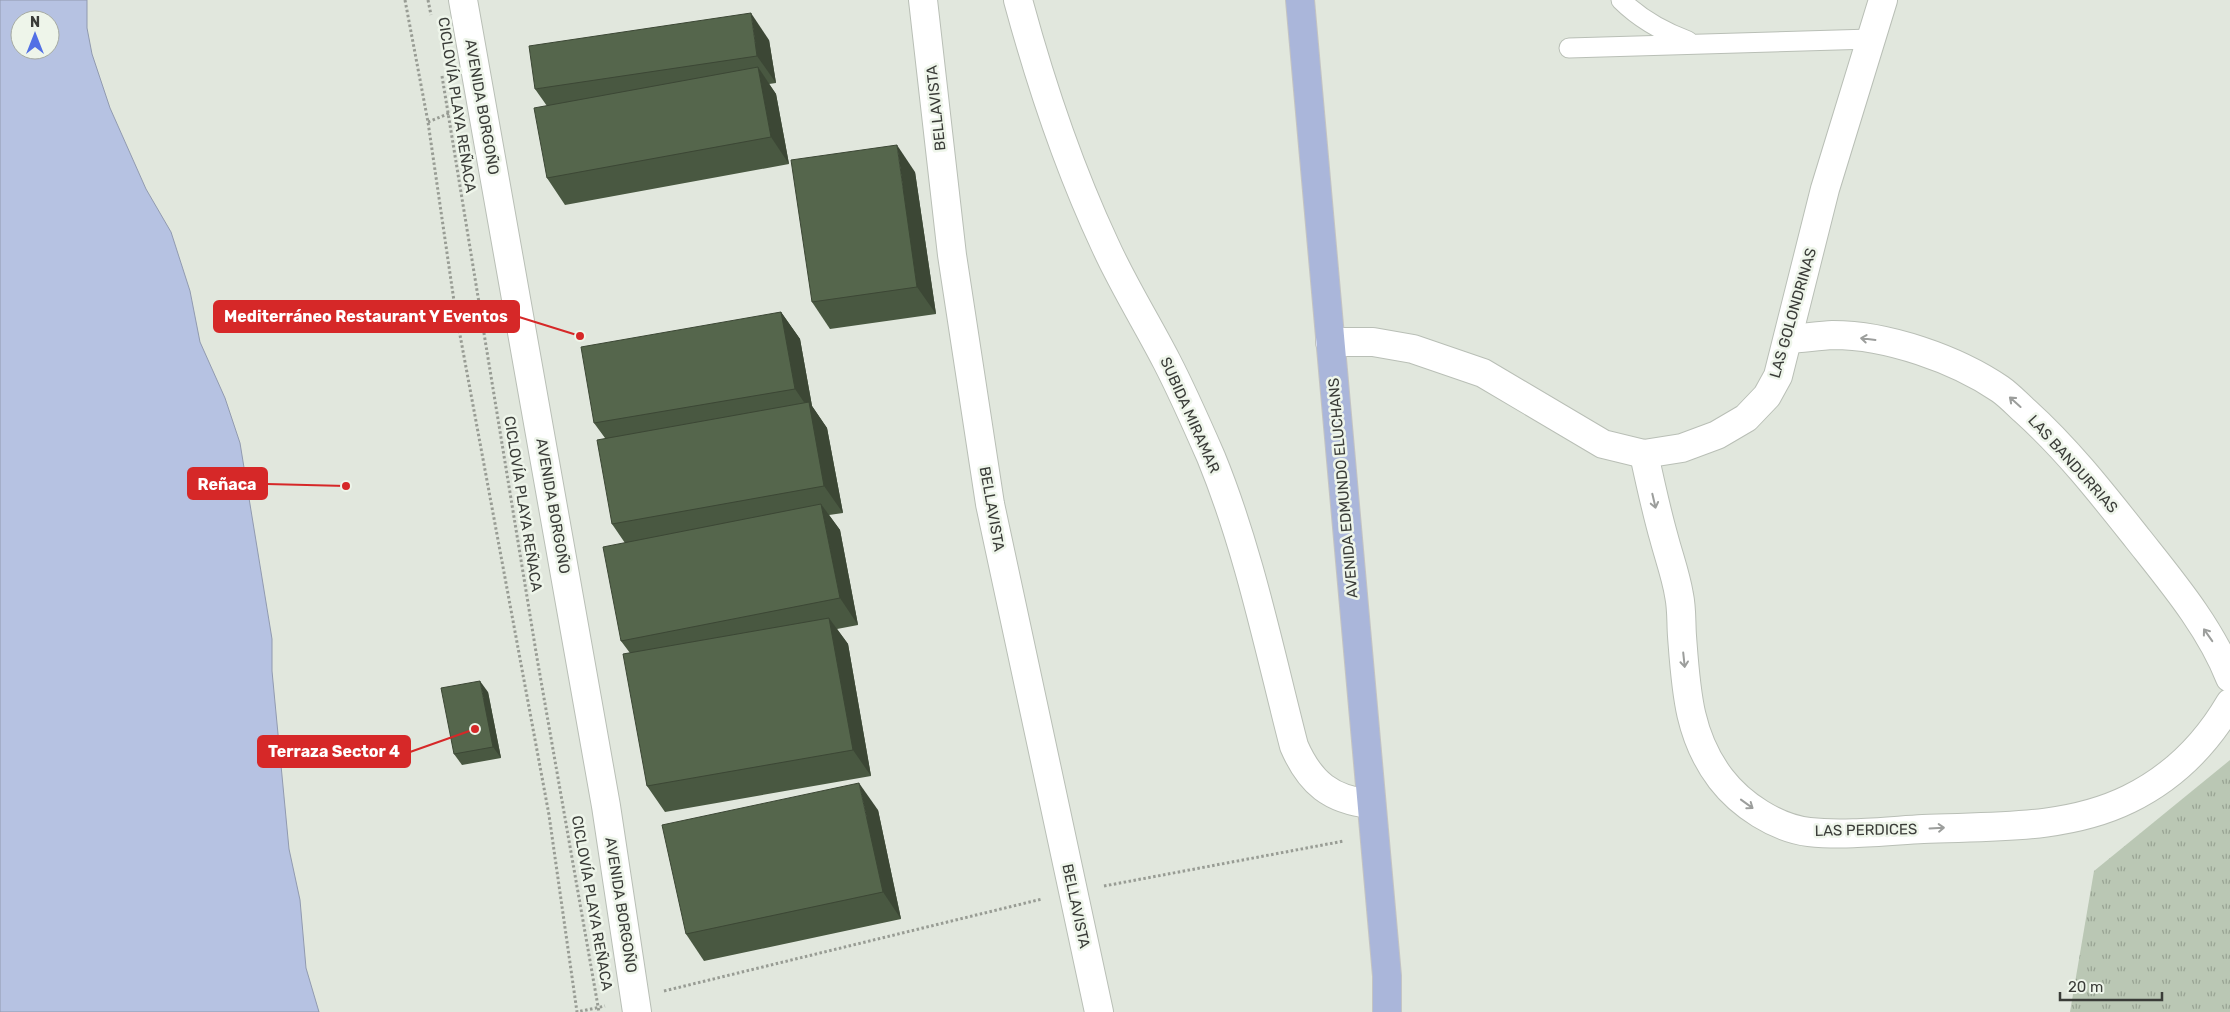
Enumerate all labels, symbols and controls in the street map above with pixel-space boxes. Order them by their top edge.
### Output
north arrow [10,10,60,60]
text: N [30,14,40,31]
street label: CICLOVÍA PLAYA REÑACA [434,16,480,194]
street label: AVENIDA BORGOÑO [461,38,503,176]
street label: BELLAVISTA [923,64,949,152]
street label: LAS GOLONDRINAS [1766,246,1820,380]
callout: Mediterráneo Restaurant Y Eventos [214,301,519,332]
text: Mediterráneo Restaurant Y Eventos [224,307,508,326]
one-way arrow [1860,334,1876,344]
street label: SUBIDA MIRAMAR [1156,354,1224,476]
street label: AVENIDA EDMUNDO ELUCHANS [1324,377,1362,599]
one-way arrow [2009,397,2022,408]
street label: LAS BANDURRIAS [2024,411,2122,517]
street label: CICLOVÍA PLAYA REÑACA [500,415,546,593]
street label: AVENIDA BORGOÑO [532,437,574,575]
street label: BELLAVISTA [976,465,1008,553]
callout: Reñaca [188,468,267,499]
text: Reñaca [197,475,257,494]
one-way arrow [1650,493,1659,509]
one-way arrow [2203,628,2213,642]
one-way arrow [1680,652,1689,668]
callout: Terraza Sector 4 [258,736,410,767]
text: Terraza Sector 4 [268,742,400,761]
one-way arrow [1740,799,1754,809]
street label: CICLOVÍA PLAYA REÑACA [568,814,616,992]
street label: LAS PERDICES [1814,820,1918,840]
one-way arrow [1929,824,1945,833]
street label: AVENIDA BORGOÑO [601,836,641,974]
street label: BELLAVISTA [1058,862,1094,950]
scale bar [2060,970,2162,1002]
text: 20 m [2068,978,2103,996]

